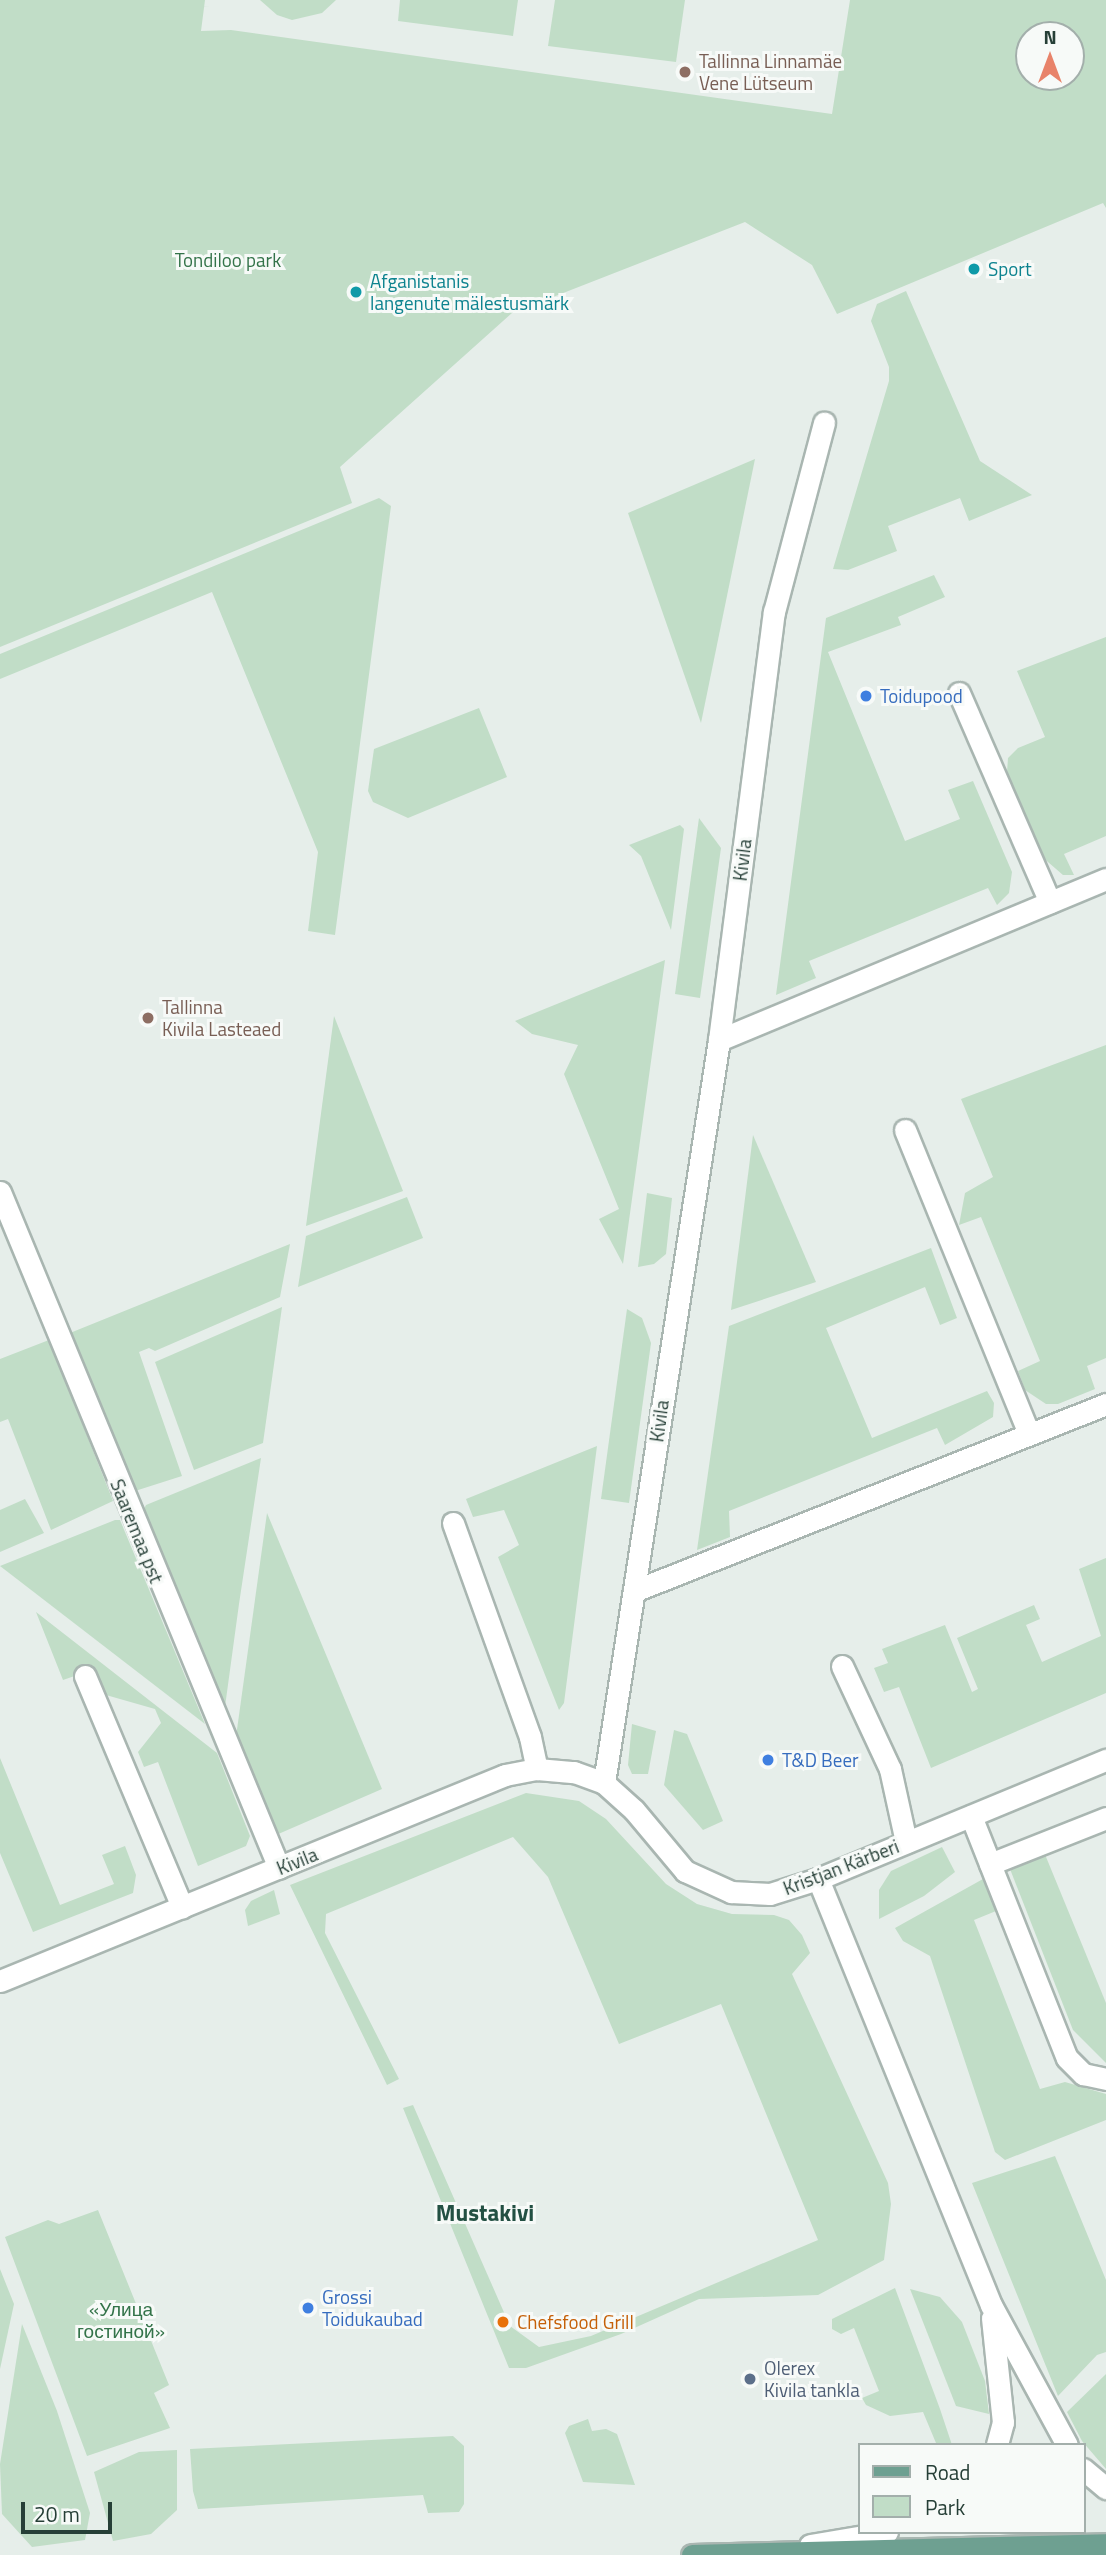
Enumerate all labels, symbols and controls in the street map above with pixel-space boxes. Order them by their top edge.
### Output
north arrow [1015,21,1085,91]
text: N [1043,22,1057,51]
place label: Tallinna Linnamäe Vene Lütseum [699,50,842,94]
marker: Tallinna Linnamäe Vene Lütseum [677,64,693,80]
park label: Tondiloo park [175,249,281,271]
place label: Sport [988,258,1032,280]
marker: Sport [966,261,982,277]
place label: Afganistanis langenute mälestusmärk [370,270,569,314]
marker: Afganistanis langenute mälestusmärk [348,284,364,300]
place label: Toidupood [880,685,963,707]
marker: Toidupood [858,688,874,704]
street label: Kivila [728,838,756,882]
place label: Tallinna Kivila Lasteaed [162,996,281,1040]
marker: Tallinna Kivila Lasteaed [140,1010,156,1026]
street label: Kivila [645,1399,673,1443]
street label: Saaremaa pst [106,1476,168,1586]
place label: T&D Beer [782,1749,859,1771]
marker: T&D Beer [760,1752,776,1768]
street label: Kristjan Kärberi [780,1834,902,1900]
street label: Kivila [273,1843,321,1879]
district label: Mustakivi [436,2199,534,2227]
place label: Grossi Toidukaubad [322,2286,423,2330]
park label: «Улица гостиной» [77,2298,165,2342]
marker: Grossi Toidukaubad [300,2300,316,2316]
place label: Chefsfood Grill [517,2311,634,2333]
marker: Chefsfood Grill [495,2314,511,2330]
place label: Olerex Kivila tankla [764,2357,860,2401]
marker: Olerex Kivila tankla [742,2371,758,2387]
legend [858,2443,1085,2534]
text: Road [925,2456,970,2488]
scale bar [24,2488,116,2532]
text: Park [925,2491,965,2523]
text: 20 m [34,2498,80,2530]

